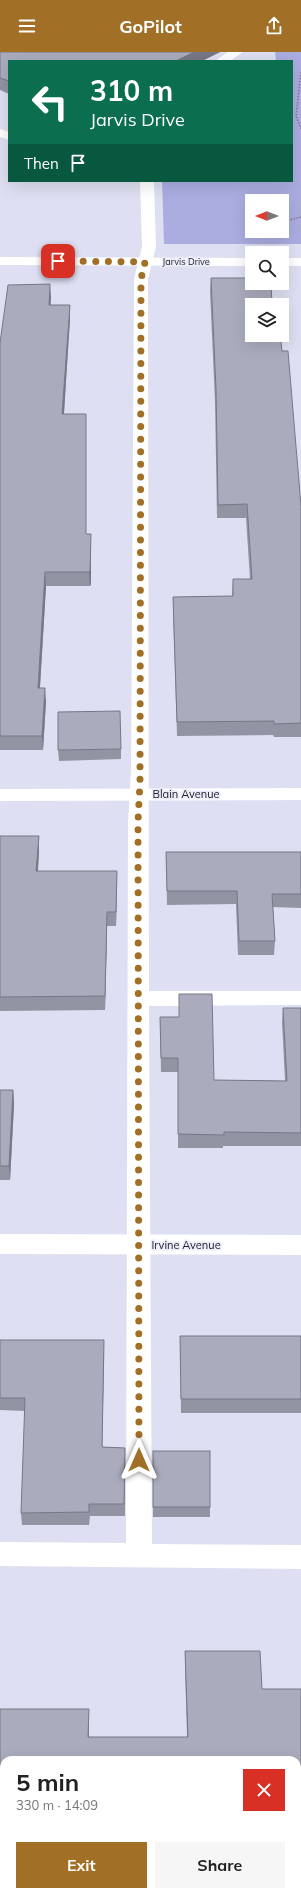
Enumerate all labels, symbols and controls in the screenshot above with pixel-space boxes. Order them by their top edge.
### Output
icon: menu [16,15,38,37]
text: GoPilot [119,15,182,38]
icon: share [263,15,285,37]
text: 310 m [90,73,173,108]
icon: left [24,76,76,128]
text: Jarvis Drive [90,108,185,131]
icon: arrive [67,152,89,174]
text: Then [24,154,59,173]
north arrow [245,194,289,238]
map controls [245,194,289,342]
pin [41,244,75,278]
button: search [245,246,289,290]
icon: arrive [47,250,69,272]
street label: Jarvis Drive [162,256,210,267]
button: layers [245,298,289,342]
street label: Blain Avenue [153,787,219,801]
street label: Irvine Avenue [151,1238,221,1252]
position arrow [118,1439,160,1481]
text: 5 min [16,1767,79,1797]
button: close [243,1769,285,1811]
text: 330 m · 14:09 [16,1797,98,1813]
button: Exit [16,1842,147,1888]
button: Share [155,1842,285,1888]

